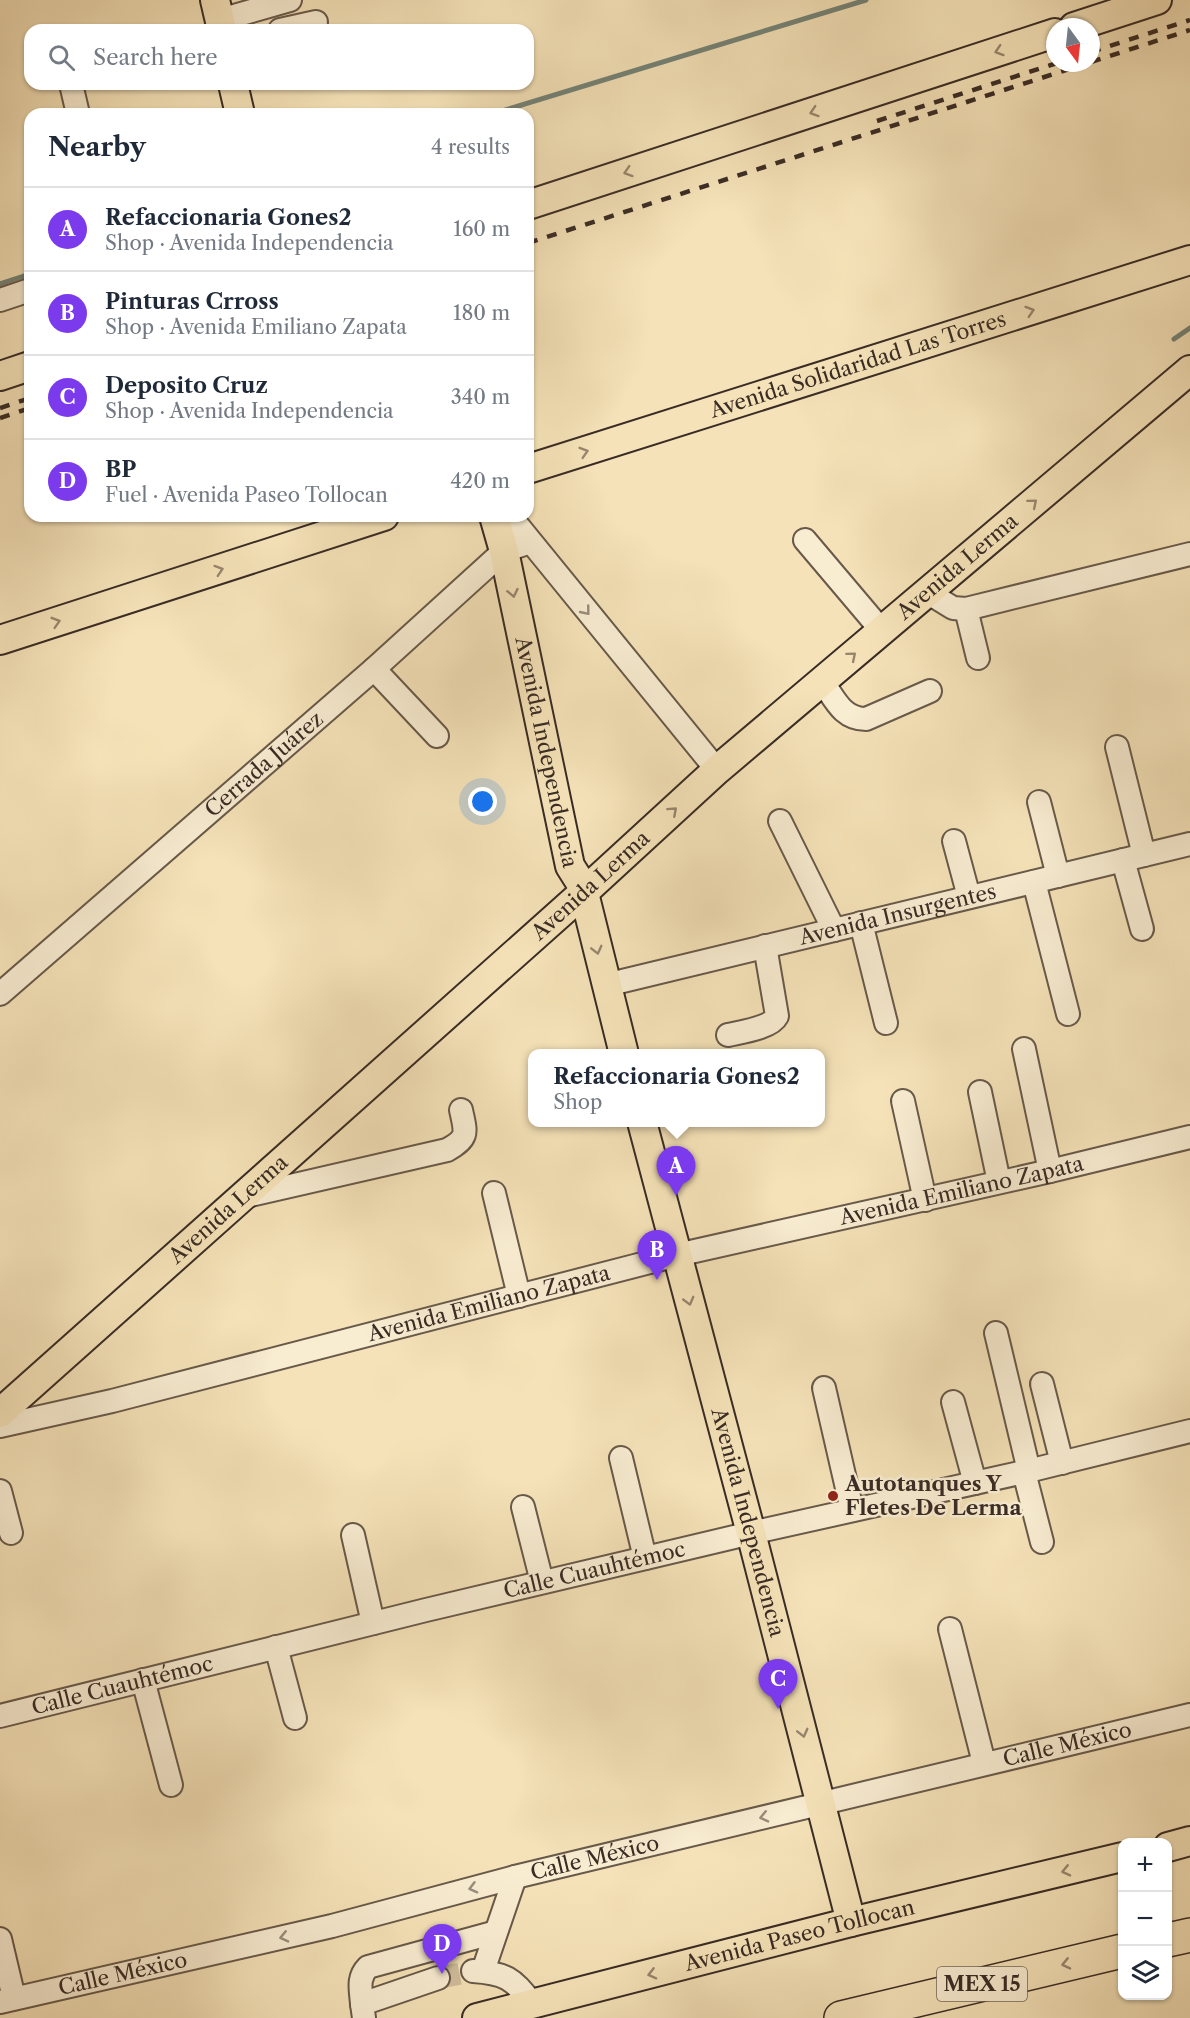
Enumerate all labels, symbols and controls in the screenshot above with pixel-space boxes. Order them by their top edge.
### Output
north arrow [1046,18,1100,72]
search box [24,24,534,90]
icon: search [45,41,78,74]
text: Search here [93,44,218,71]
one-way arrow [994,44,1005,57]
one-way arrow [809,104,820,117]
text: Nearby [48,131,146,163]
text: 4 results [431,135,510,159]
one-way arrow [623,165,634,177]
text: Refaccionaria Gones2 [105,204,351,231]
text: A [60,217,75,241]
text: 160 m [453,217,510,241]
text: Shop · Avenida Independencia [105,231,394,255]
text: Pinturas Crross [105,288,279,315]
text: B [60,301,75,325]
text: 180 m [453,301,510,325]
street label: Avenida Solidaridad Las Torres [706,306,1009,423]
one-way arrow [1024,306,1035,318]
text: Shop · Avenida Emiliano Zapata [105,315,407,339]
text: Deposito Cruz [105,372,268,399]
text: C [59,385,76,409]
text: 340 m [451,385,510,409]
text: Shop · Avenida Independencia [105,399,394,423]
one-way arrow [578,447,589,459]
text: BP [105,456,136,483]
text: D [59,469,76,493]
text: 420 m [450,469,510,493]
text: Fuel · Avenida Paseo Tollocan [105,483,388,507]
one-way arrow [1026,499,1037,510]
street label: Avenida Lerma [891,508,1023,625]
one-way arrow [213,565,224,577]
one-way arrow [506,588,519,598]
one-way arrow [579,604,590,615]
one-way arrow [50,617,61,629]
street label: Avenida Independencia [510,633,583,871]
one-way arrow [845,652,856,663]
street label: Cerrada Juárez [200,706,328,822]
your location [468,787,497,816]
one-way arrow [666,807,677,818]
street label: Avenida Lerma [525,825,655,946]
street label: Avenida Insurgentes [796,878,999,950]
one-way arrow [590,945,603,955]
popup [528,1049,825,1127]
text: Refaccionaria Gones2 [553,1063,800,1090]
text: Shop [553,1090,602,1114]
pin: A [656,1146,696,1196]
street label: Avenida Lerma [163,1149,293,1269]
street label: Avenida Emiliano Zapata [836,1150,1087,1230]
pin: B [638,1230,676,1280]
street label: Avenida Emiliano Zapata [364,1260,613,1347]
one-way arrow [682,1296,695,1306]
street label: Avenida Independencia [706,1404,790,1640]
place label: Autotanques Y Fletes De Lerma [844,1471,1022,1520]
marker: Autotanques Y Fletes De Lerma [826,1489,840,1503]
street label: Calle Cuauhtémoc [501,1536,688,1603]
street label: Calle Cuauhtémoc [29,1650,215,1720]
pin: C [758,1660,798,1709]
street label: Calle México [1000,1716,1134,1771]
one-way arrow [796,1728,809,1738]
one-way arrow [760,1810,770,1823]
street label: Calle México [528,1830,661,1885]
map controls [1118,1838,1172,2000]
button: + [1118,1838,1172,1892]
one-way arrow [1061,1863,1071,1876]
one-way arrow [468,1881,479,1893]
button: − [1118,1892,1172,1946]
street label: Avenida Paseo Tollocan [681,1894,917,1976]
pin: D [422,1924,462,1974]
one-way arrow [279,1929,289,1942]
button: layers [1118,1946,1172,2000]
street label: Calle México [56,1947,190,2000]
one-way arrow [1061,1957,1071,1970]
one-way arrow [647,1966,657,1979]
road number: MEX 15 [937,1967,1027,2001]

